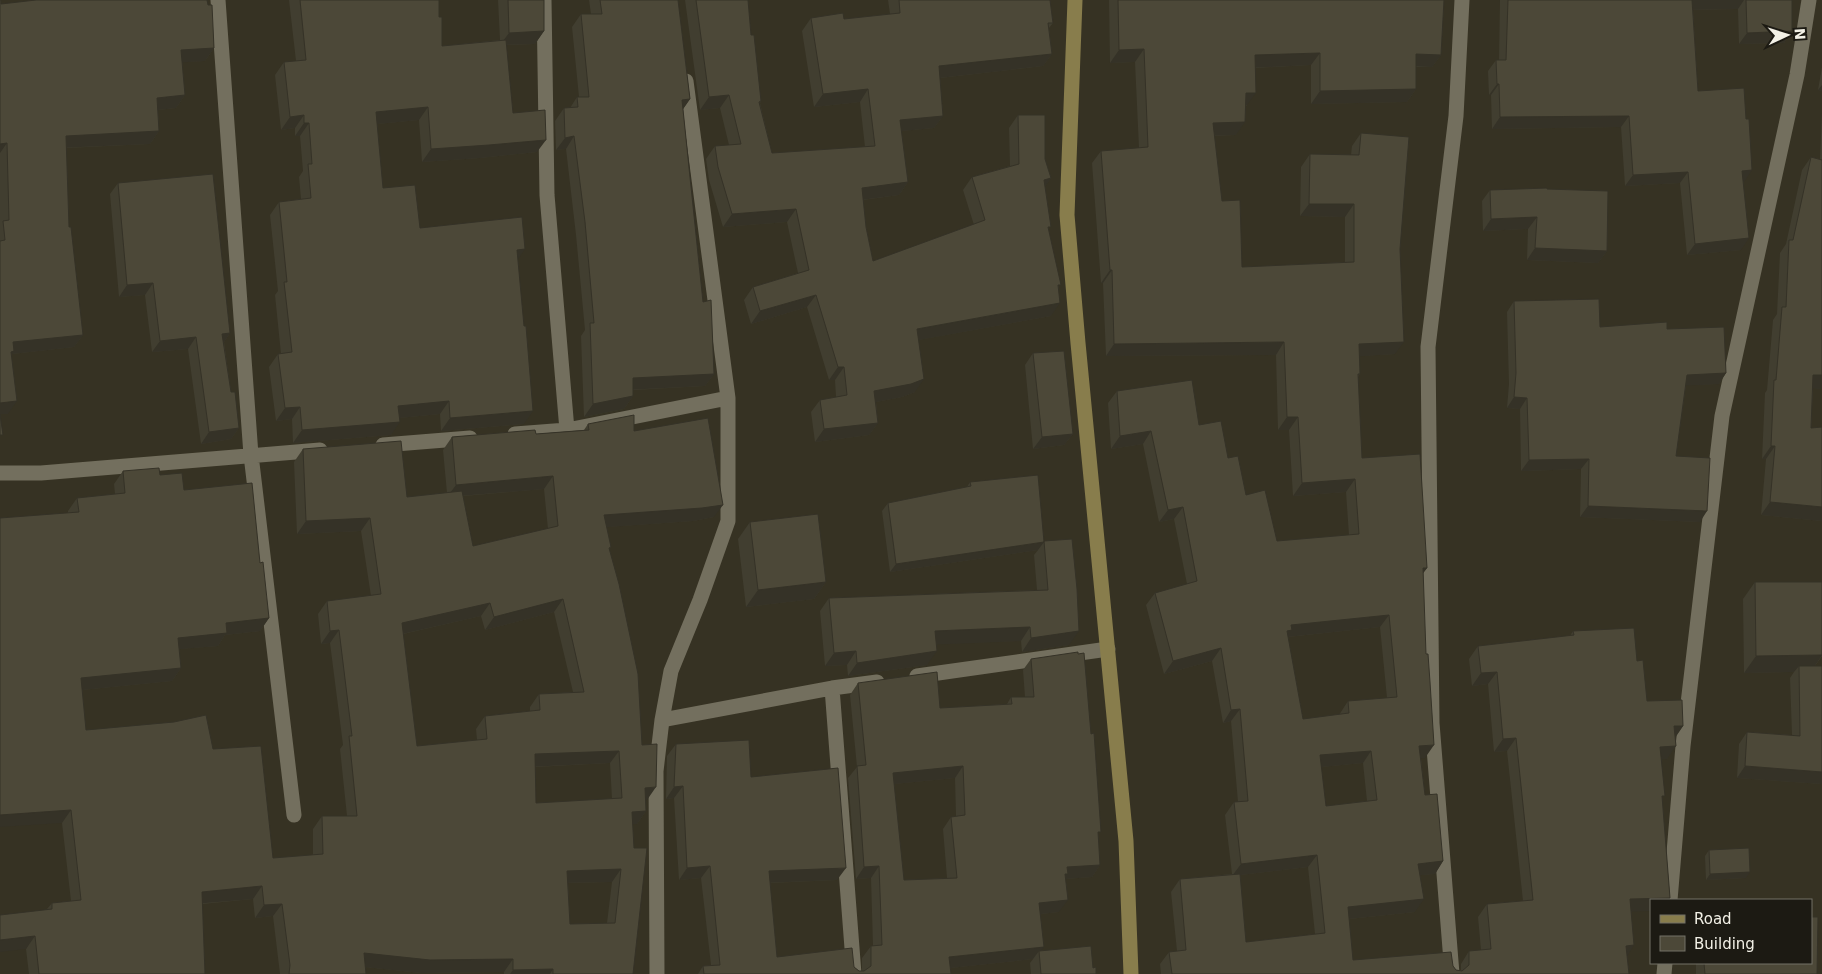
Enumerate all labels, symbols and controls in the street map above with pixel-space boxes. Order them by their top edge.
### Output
north arrow [1762,10,1812,60]
text: N [1792,28,1808,40]
legend [1650,899,1812,964]
text: Road [1694,910,1732,928]
text: Building [1694,935,1755,953]

